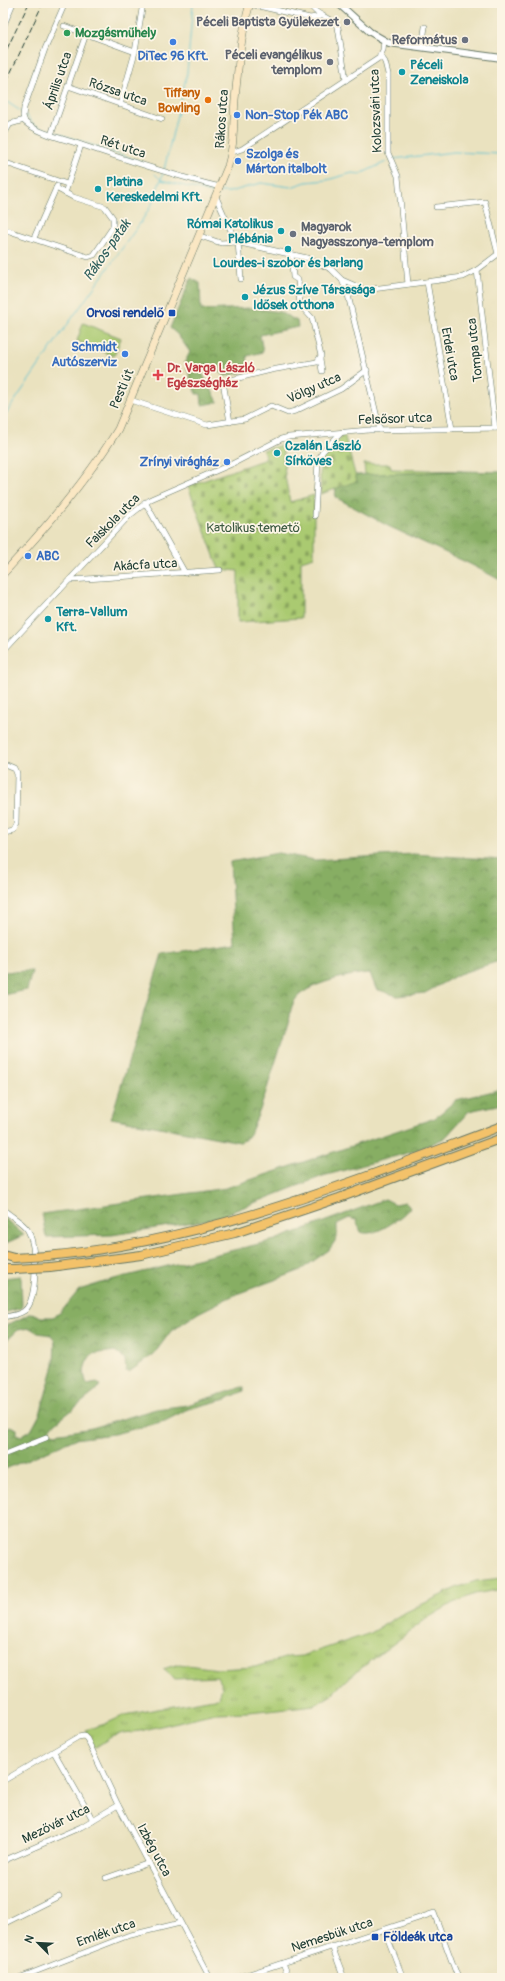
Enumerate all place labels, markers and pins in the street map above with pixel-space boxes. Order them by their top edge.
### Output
place label: Péceli Baptista Gyülekezet [196,14,340,30]
marker: Péceli Baptista Gyülekezet [342,17,352,27]
place label: Mozgásműhely [75,25,156,41]
marker: Mozgásműhely [62,28,72,38]
place label: Református [392,32,457,48]
marker: Református [460,35,470,45]
marker: DiTec 96 Kft. [168,37,178,47]
place label: Péceli evangélikus templom [225,47,322,78]
place label: DiTec 96 Kft. [137,48,209,64]
marker: Péceli evangélikus templom [325,57,335,67]
place label: Péceli Zeneiskola [410,57,468,88]
marker: Péceli Zeneiskola [397,67,407,77]
place label: Tiffany Bowling [158,85,200,116]
marker: Tiffany Bowling [203,95,213,105]
place label: Non-Stop Pék ABC [245,107,348,123]
marker: Non-Stop Pék ABC [232,110,242,120]
place label: Szolga és Márton italbolt [246,146,327,177]
marker: Szolga és Márton italbolt [233,156,243,166]
place label: Platina Kereskedelmi Kft. [106,174,203,205]
marker: Platina Kereskedelmi Kft. [93,184,103,194]
place label: Római Katolikus Plébánia [187,216,273,247]
place label: Magyarok Nagyasszonya-templom [301,219,434,250]
marker: Római Katolikus Plébánia [276,226,286,236]
marker: Magyarok Nagyasszonya-templom [288,229,298,239]
marker: Lourdes-i szobor és barlang [283,244,293,254]
place label: Lourdes-i szobor és barlang [213,255,364,271]
place label: Jézus Szíve Társasága Idősek otthona [253,282,375,313]
marker: Jézus Szíve Társasága Idősek otthona [240,292,250,302]
place label: Orvosi rendelő [86,305,164,321]
marker: Orvosi rendelő [167,308,177,318]
place label: Schmidt Autószerviz [52,339,118,370]
marker: Schmidt Autószerviz [120,349,130,359]
place label: Dr. Varga László Egészségház [167,360,255,391]
marker: Dr. Varga László Egészségház [152,369,164,381]
place label: Czalán László Sírköves [285,438,361,469]
marker: Czalán László Sírköves [272,448,282,458]
place label: Zrínyi virágház [140,454,219,470]
marker: Zrínyi virágház [222,457,232,467]
place label: ABC [36,548,59,564]
marker: ABC [23,551,33,561]
place label: Terra-Vallum Kft. [55,604,128,635]
marker: Terra-Vallum Kft. [43,614,53,624]
place label: Földeák utca [383,1929,453,1945]
marker: Földeák utca [370,1932,380,1942]

